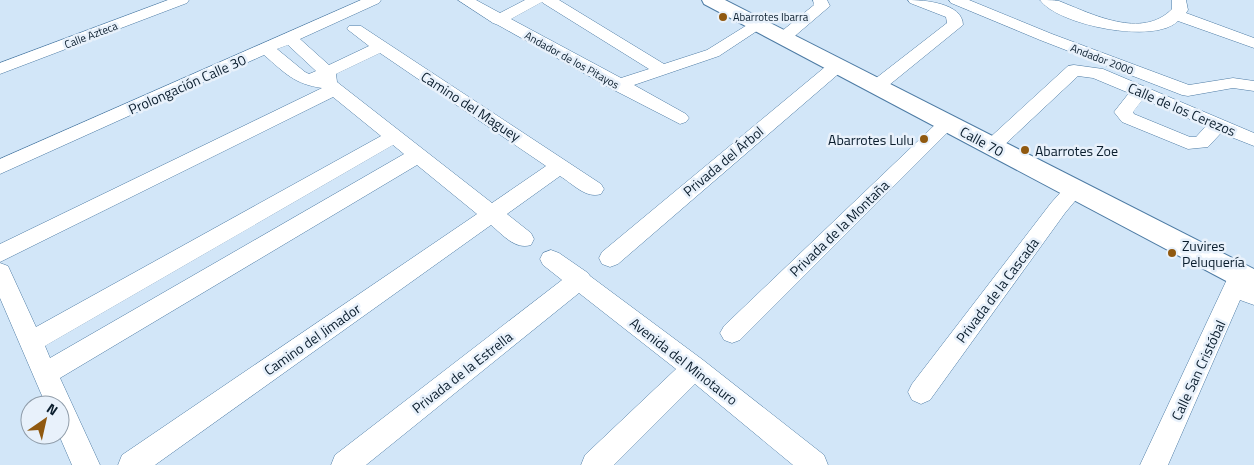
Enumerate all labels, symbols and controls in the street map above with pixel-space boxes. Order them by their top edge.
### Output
place label: Abarrotes Ibarra [733,9,809,25]
marker: Abarrotes Ibarra [717,11,729,23]
street label: Calle Azteca [62,17,120,52]
street label: Andador de los Pitayos [522,27,622,93]
street label: Andador 2000 [1068,40,1136,78]
street label: Prolongación Calle 30 [125,49,249,119]
street label: Camino del Maguey [417,66,525,146]
street label: Calle de los Cerezos [1125,77,1239,141]
street label: Privada del Árbol [678,121,768,201]
street label: Calle 70 [956,121,1008,161]
place label: Abarrotes Lulu [828,129,914,150]
marker: Abarrotes Lulu [918,133,930,145]
place label: Abarrotes Zoe [1035,140,1118,161]
marker: Abarrotes Zoe [1019,144,1031,156]
street label: Privada de la Montaña [784,175,894,281]
street label: Privada de la Cascada [950,233,1044,347]
place label: Zuvires Peluquería [1182,235,1245,272]
marker: Zuvires Peluquería [1166,247,1178,259]
street label: Camino del Jimador [259,298,365,380]
street label: Avenida del Minotauro [626,312,742,410]
street label: Calle San Cristóbal [1166,316,1230,424]
street label: Privada de la Estrella [407,326,517,418]
north arrow [20,395,70,445]
text: N [43,397,62,420]

